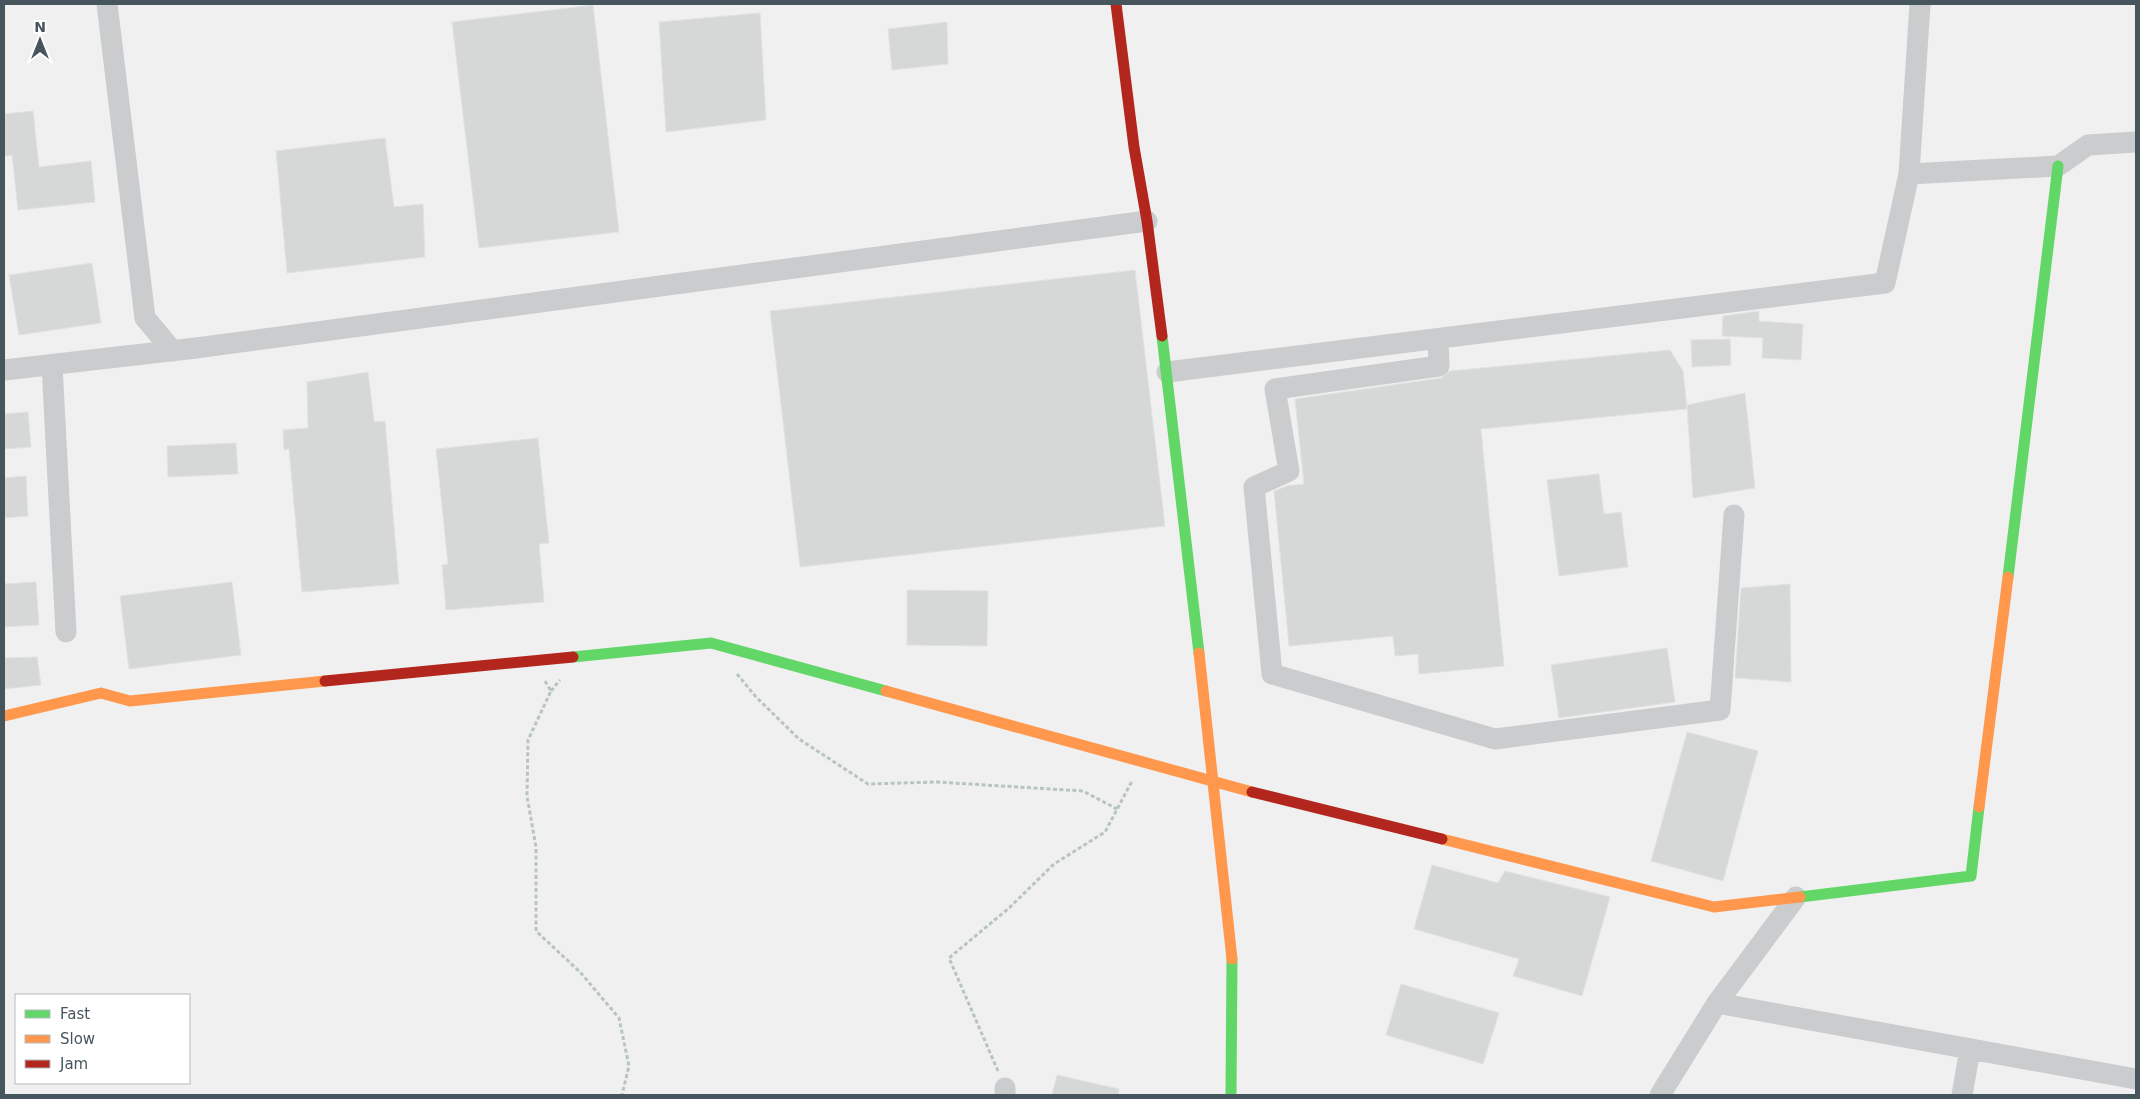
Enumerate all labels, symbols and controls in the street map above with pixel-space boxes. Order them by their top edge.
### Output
north arrow [15,15,65,65]
text: N [34,19,46,35]
legend [15,994,190,1084]
text: Fast [60,1005,90,1023]
text: Slow [60,1030,95,1048]
text: Jam [59,1055,88,1073]

